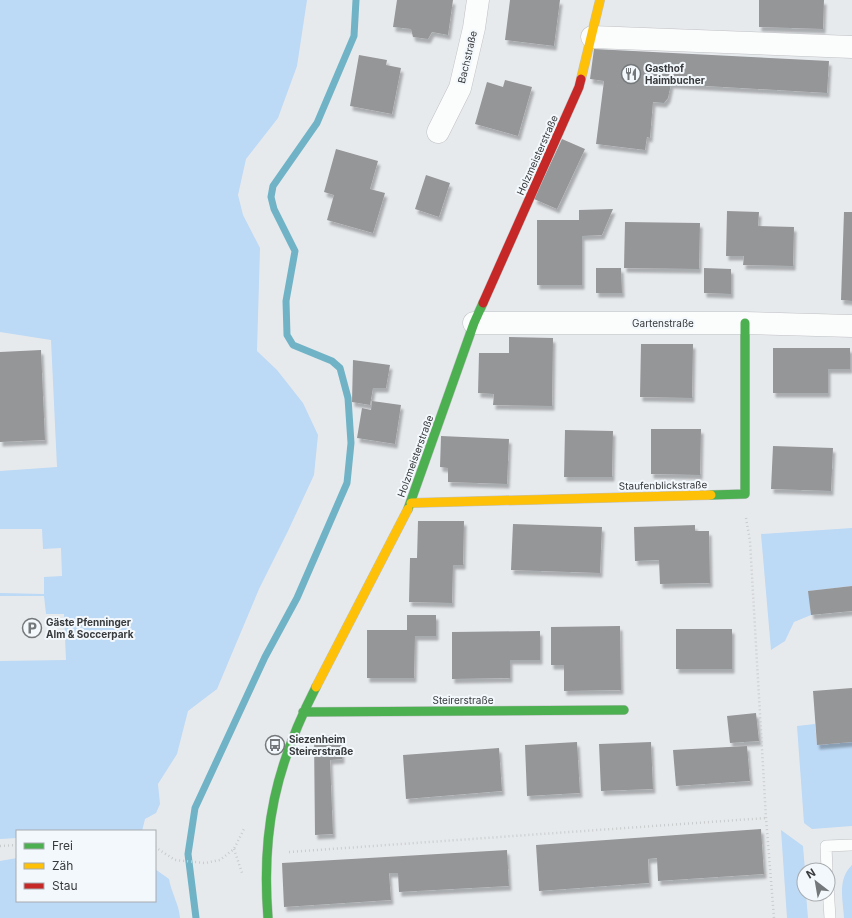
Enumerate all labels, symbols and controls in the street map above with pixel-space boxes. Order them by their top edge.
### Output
street label: Bachstraße [455,29,479,85]
place label: Gasthof Haimbucher [645,62,705,86]
restaurant icon: Gasthof Haimbucher [620,63,642,85]
street label: Holzmeisterstraße [514,113,560,197]
street label: Gartenstraße [632,317,694,329]
street label: Holzmeisterstraße [395,413,435,499]
street label: Staufenblickstraße [619,478,708,492]
place label: Gäste Pfenninger Alm & Soccerpark [46,616,134,640]
parking icon: Gäste Pfenninger Alm & Soccerpark [21,617,43,639]
street label: Steirerstraße [433,694,494,706]
place label: Siezenheim Steirerstraße [289,733,353,757]
bus stop icon: Siezenheim Steirerstraße [264,734,286,756]
legend [16,830,156,902]
text: Frei [52,838,73,853]
text: Zäh [52,858,73,873]
north arrow [796,862,836,902]
text: N [804,865,818,882]
text: Stau [52,878,78,893]

